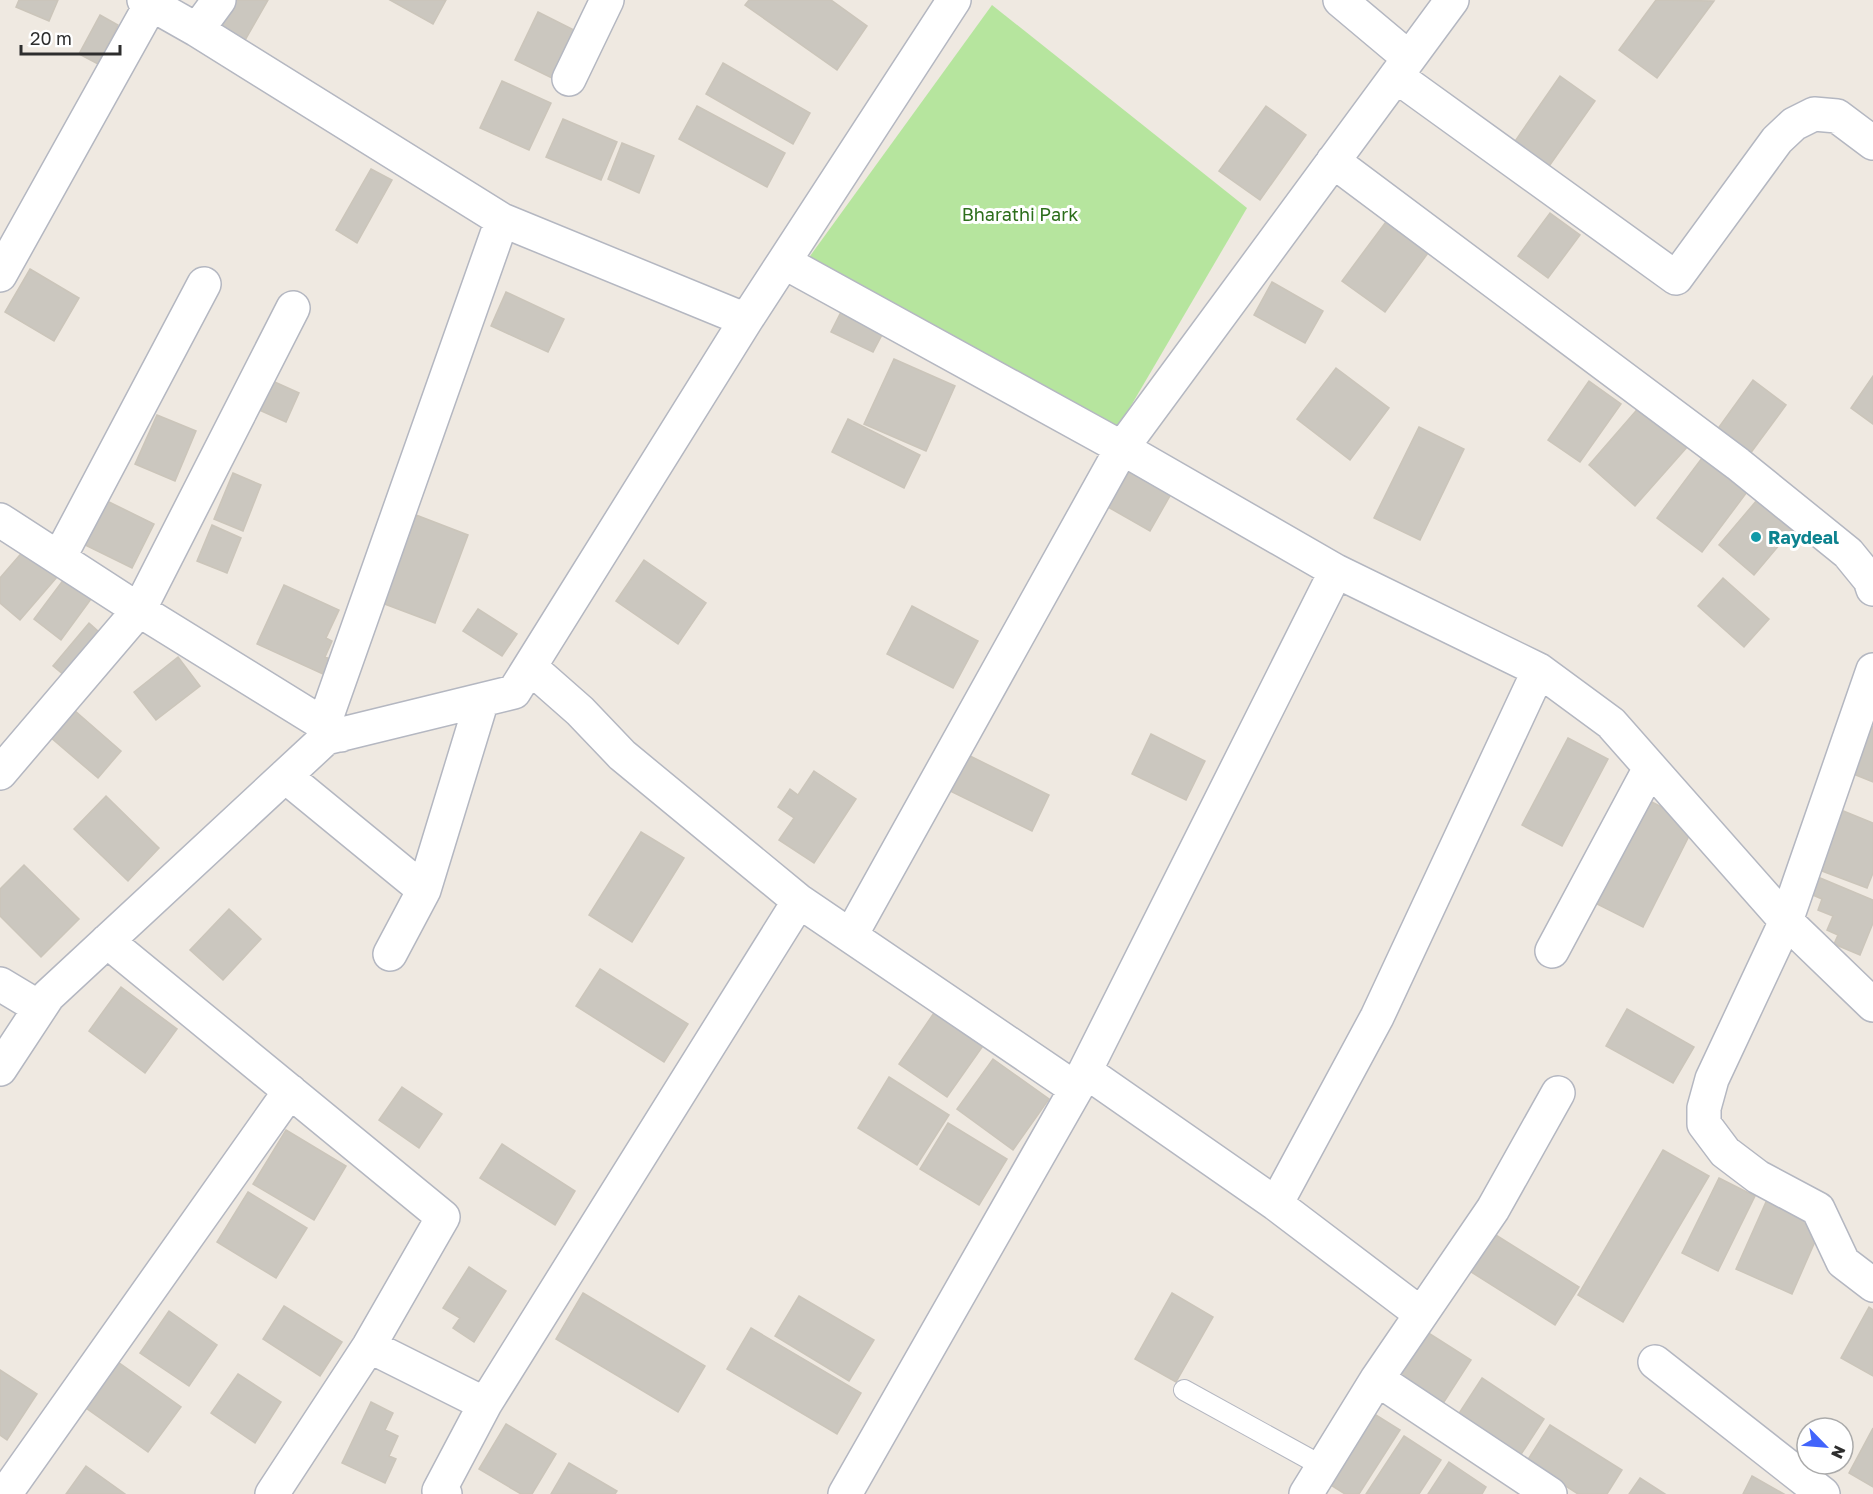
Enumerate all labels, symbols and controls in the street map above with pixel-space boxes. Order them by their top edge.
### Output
scale bar [21,18,120,56]
text: 20 m [30,27,72,49]
park label: Bharathi Park [962,203,1078,225]
place label: Raydeal [1768,526,1839,548]
marker: Raydeal [1749,530,1763,544]
north arrow [1795,1416,1855,1476]
text: N [1827,1443,1850,1462]

